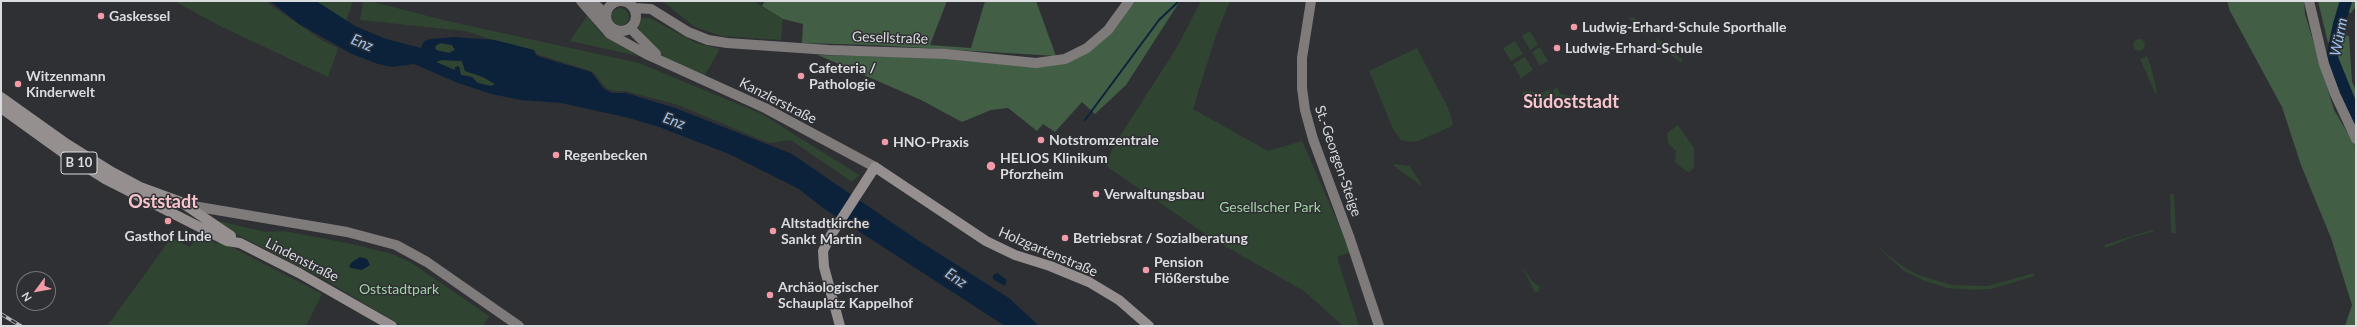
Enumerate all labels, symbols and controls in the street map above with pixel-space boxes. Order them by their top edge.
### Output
place label: Gaskessel [109,8,170,24]
marker: Gaskessel [96,11,106,21]
water label: Würm [2326,16,2352,58]
place label: Ludwig-Erhard-Schule Sporthalle [1582,19,1787,35]
marker: Ludwig-Erhard-Schule Sporthalle [1569,22,1579,32]
street label: Gesellstraße [852,28,928,48]
water label: Enz [348,31,376,55]
place label: Ludwig-Erhard-Schule [1565,40,1703,56]
marker: Ludwig-Erhard-Schule [1552,43,1562,53]
place label: Cafeteria / Pathologie [809,60,876,92]
place label: Witzenmann Kinderwelt [26,68,106,100]
marker: Cafeteria / Pathologie [796,71,806,81]
street label: Kanzlerstraße [736,74,820,128]
marker: Witzenmann Kinderwelt [13,79,23,89]
district label: Südoststadt [1523,91,1619,113]
street label: St.-Georgen-Steige [1311,103,1365,219]
water label: Enz [661,109,687,133]
place label: Notstromzentrale [1049,132,1159,148]
place label: HNO-Praxis [893,134,969,150]
marker: Notstromzentrale [1036,135,1046,145]
marker: HNO-Praxis [880,137,890,147]
place label: Regenbecken [564,147,647,163]
marker: Regenbecken [551,150,561,160]
place label: HELIOS Klinikum Pforzheim [1000,150,1108,182]
road number: B 10 [61,152,97,174]
marker: HELIOS Klinikum Pforzheim [985,160,997,172]
place label: Verwaltungsbau [1104,186,1205,202]
marker: Verwaltungsbau [1091,189,1101,199]
district label: Oststadt [128,191,198,213]
park label: Gesellscher Park [1219,199,1321,215]
place label: Altstadtkirche Sankt Martin [781,215,869,248]
marker: Gasthof Linde [163,216,173,226]
street label: Holzgartenstraße [996,224,1100,280]
marker: Altstadtkirche Sankt Martin [768,226,778,236]
place label: Gasthof Linde [125,228,211,244]
place label: Betriebsrat / Sozialberatung [1073,230,1248,246]
marker: Betriebsrat / Sozialberatung [1060,233,1070,243]
street label: Lindenstraße [263,234,341,286]
place label: Pension Flößerstube [1154,254,1229,286]
water label: Enz [942,264,970,292]
marker: Pension Flößerstube [1141,265,1151,275]
north arrow [16,271,56,311]
place label: Archäologischer Schauplatz Kappelhof [778,279,913,312]
park label: Oststadtpark [359,281,439,297]
text: N [18,290,34,304]
marker: Archäologischer Schauplatz Kappelhof [765,290,775,300]

